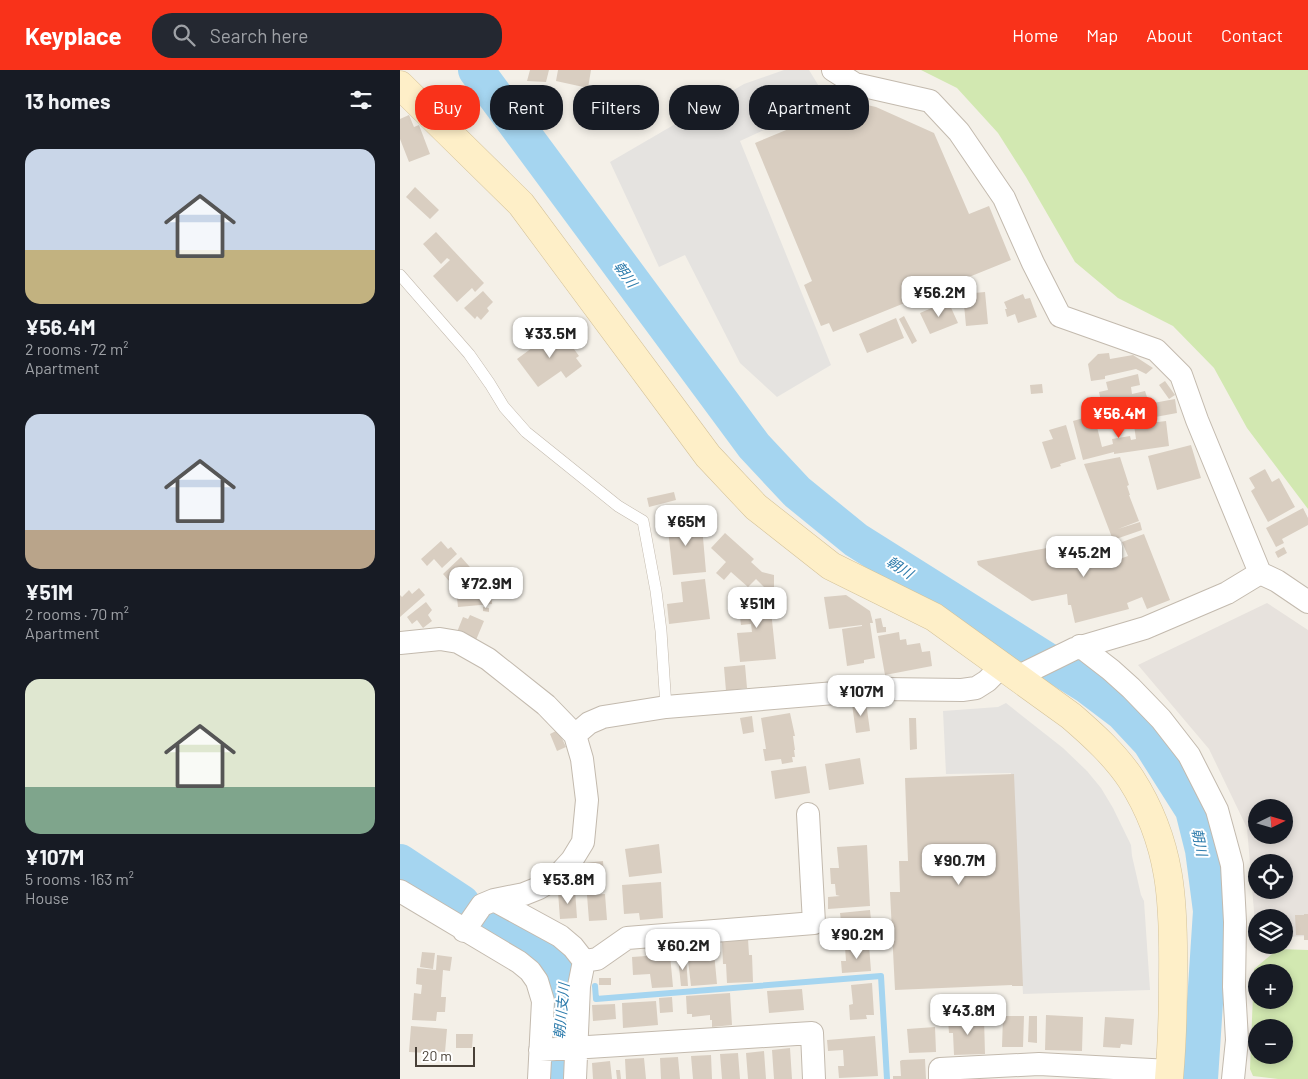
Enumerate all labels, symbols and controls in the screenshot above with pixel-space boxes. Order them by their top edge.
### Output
search box [152,13,502,58]
text: Keyplace [25,21,122,50]
icon: search [170,21,198,49]
text: Search here [210,24,308,47]
text: Home [1012,24,1058,46]
text: Map [1086,24,1118,46]
text: About [1146,24,1193,46]
text: Contact [1221,24,1283,46]
chip: Buy [415,85,480,130]
chip: Rent [490,85,563,130]
chip: Filters [573,85,659,130]
chip: New [669,85,739,130]
chip: Apartment [749,85,869,130]
icon: filters [347,86,375,114]
text: 13 homes [25,88,110,113]
icon: home [155,181,245,271]
water label: 朝川 [611,258,642,292]
pin: ¥56.2M [898,276,980,318]
text: ¥56.2M [913,282,965,301]
text: ¥56.4M [25,314,95,339]
pin: ¥33.5M [509,316,591,359]
text: ¥33.5M [524,323,576,342]
text: 2 rooms · 72 m² [25,339,128,358]
text: Apartment [25,358,100,377]
pin: ¥56.4M [1078,396,1160,439]
text: ¥56.4M [1092,403,1146,422]
icon: home [155,446,245,536]
pin: ¥65M [656,504,716,547]
text: ¥65M [666,511,706,530]
pin: ¥45.2M [1043,536,1125,578]
text: ¥45.2M [1057,542,1111,561]
water label: 朝川 [884,552,918,583]
pin: ¥72.9M [445,566,527,609]
text: ¥72.9M [460,573,512,592]
text: ¥51M [25,579,73,604]
pin: ¥51M [727,586,787,629]
text: ¥51M [739,593,775,612]
text: 2 rooms · 70 m² [25,604,129,623]
text: Apartment [25,623,100,642]
pin: ¥107M [826,674,896,717]
text: ¥107M [838,681,884,700]
icon: home [155,711,245,801]
north arrow [1248,799,1292,844]
map controls [1248,799,1293,1064]
water label: 朝川 [1189,827,1212,859]
text: ¥107M [25,844,84,869]
pin: ¥90.7M [918,844,1000,886]
text: ¥90.7M [933,850,985,869]
button: locate [1248,854,1293,899]
pin: ¥53.8M [527,862,609,905]
text: 5 rooms · 163 m² [25,869,134,888]
text: ¥53.8M [542,869,594,888]
text: House [25,888,69,907]
button: layers [1248,909,1293,954]
pin: ¥90.2M [816,918,898,960]
text: ¥90.2M [830,924,884,943]
pin: ¥60.2M [642,928,724,971]
text: ¥60.2M [656,935,710,954]
button: + [1248,964,1293,1009]
water label: 朝川支川 [550,980,572,1040]
pin: ¥43.8M [927,994,1009,1036]
text: ¥43.8M [941,1000,995,1019]
button: − [1248,1019,1293,1064]
scale bar [415,1044,475,1067]
text: 20 m [422,1047,452,1064]

